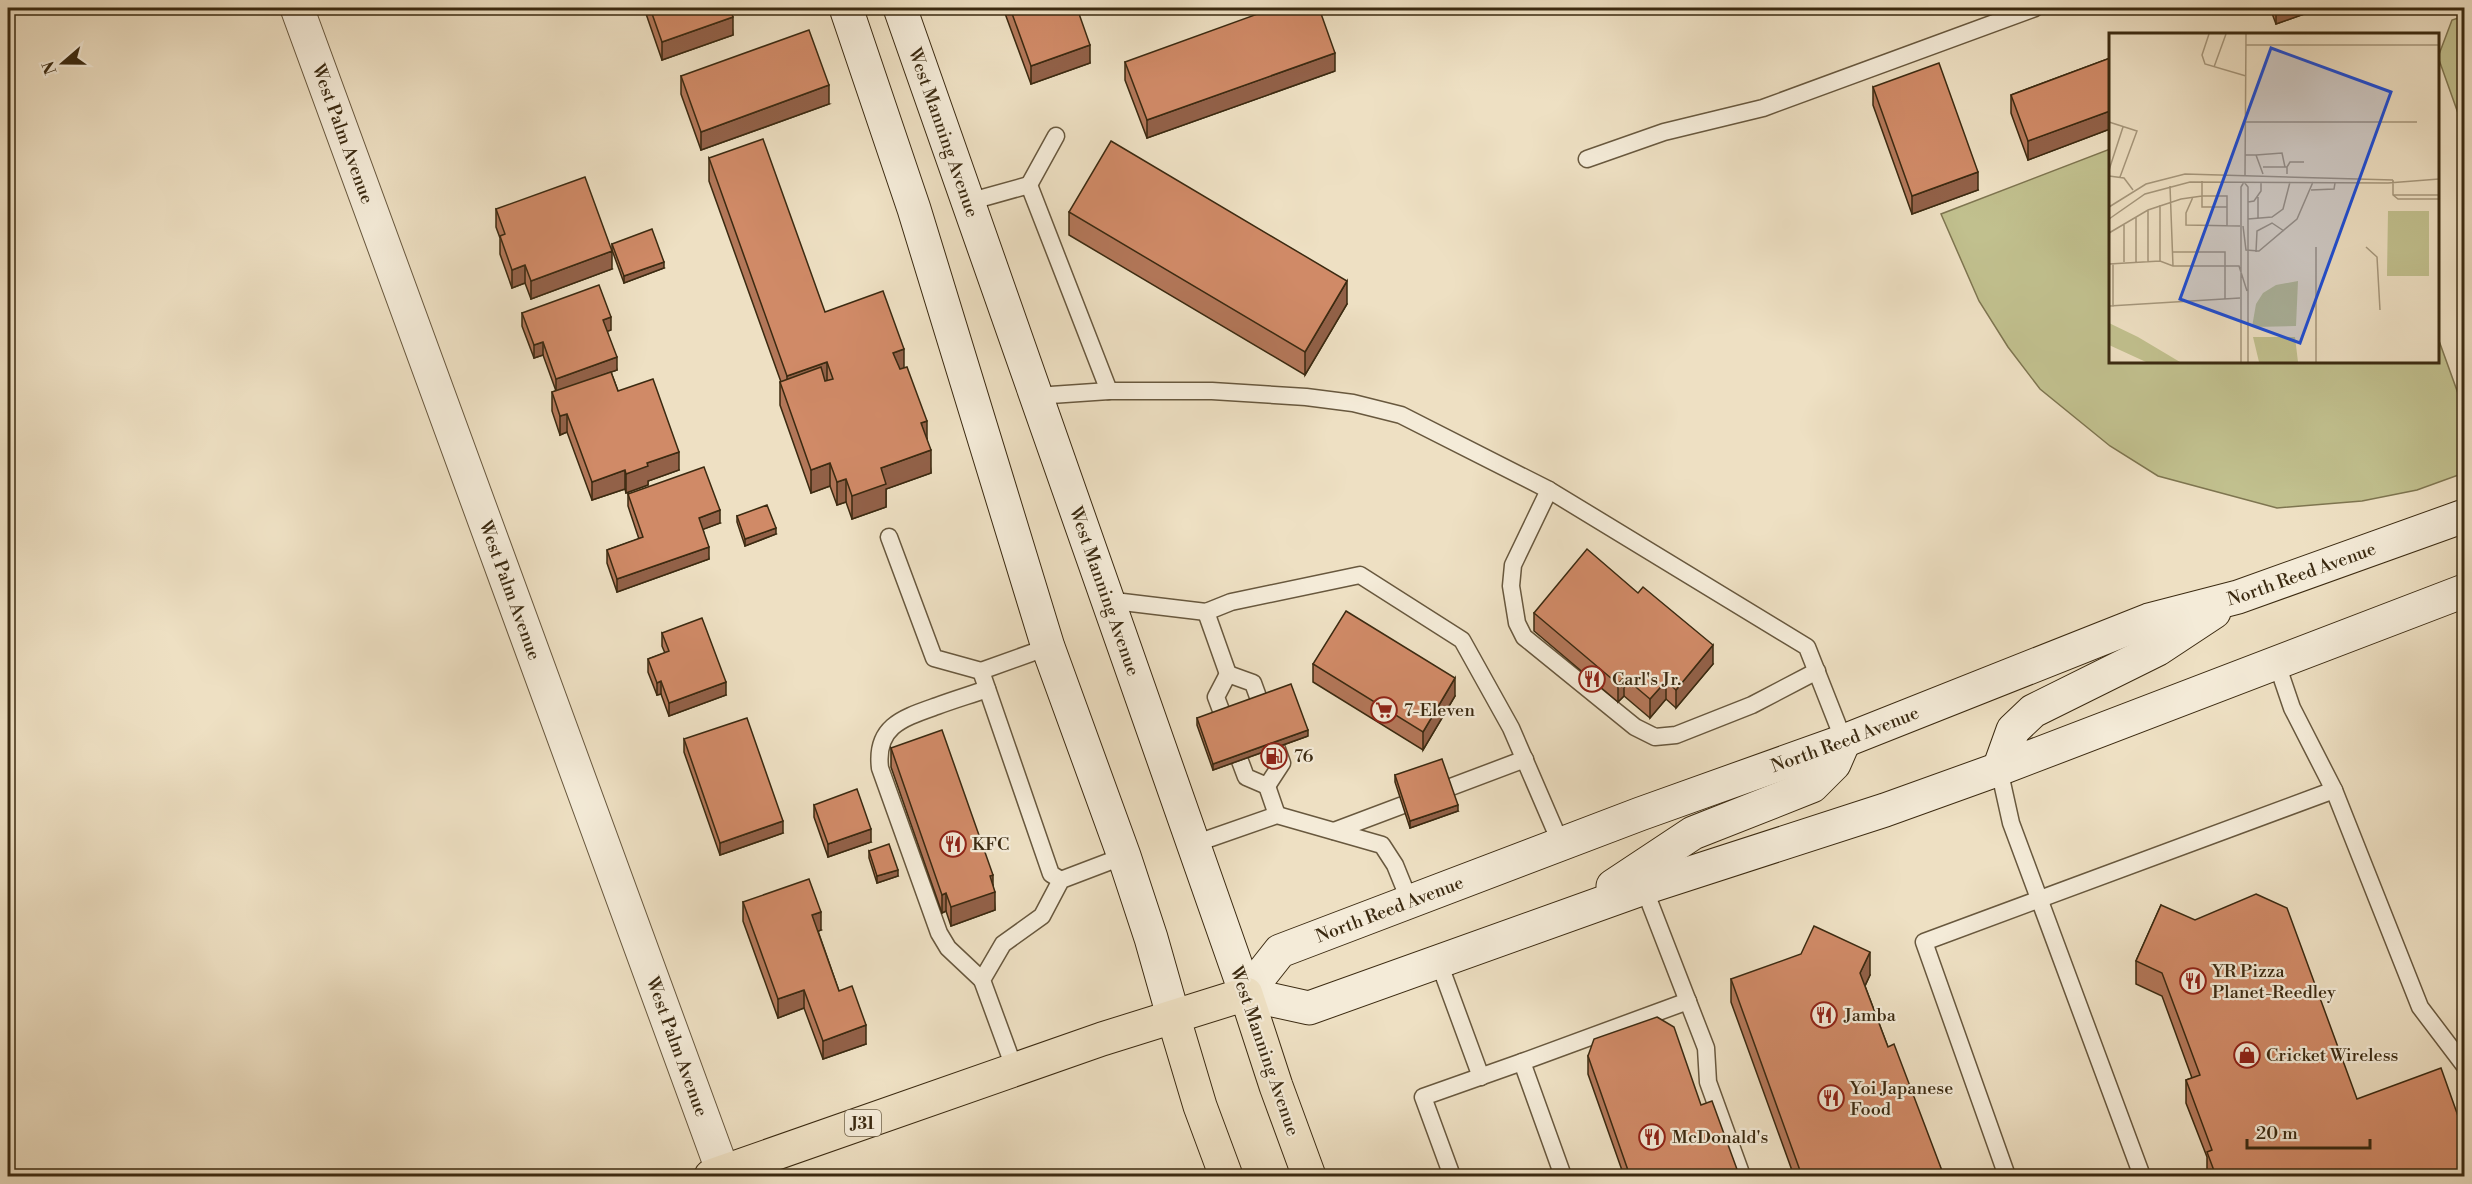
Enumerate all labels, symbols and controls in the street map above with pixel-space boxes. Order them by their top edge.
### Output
north arrow [33,33,93,93]
inset map [2109,33,2439,363]
street label: West Manning Avenue [903,44,984,221]
text: N [38,58,61,77]
street label: West Palm Avenue [306,60,379,207]
street label: West Manning Avenue [1064,503,1144,679]
street label: West Palm Avenue [473,516,546,663]
street label: North Reed Avenue [2225,538,2379,611]
restaurant icon: Carl's Jr. [1577,664,1607,694]
place label: Carl's Jr. [1612,668,1681,691]
supermarket icon: 7-Eleven [1369,695,1399,725]
place label: 7-Eleven [1404,699,1475,722]
street label: North Reed Avenue [1768,701,1922,778]
fuel station icon: 76 [1259,741,1289,771]
place label: 76 [1294,745,1313,768]
restaurant icon: KFC [938,829,968,859]
place label: KFC [972,833,1009,856]
street label: North Reed Avenue [1313,871,1467,948]
place label: YR Pizza Planet-Reedley [2211,960,2336,1004]
street label: West Manning Avenue [1224,962,1304,1139]
restaurant icon: YR Pizza Planet-Reedley [2178,966,2208,996]
street label: West Palm Avenue [640,973,713,1120]
restaurant icon: Jamba [1809,1000,1839,1030]
place label: Jamba [1843,1004,1897,1027]
shop icon: Cricket Wireless [2232,1040,2262,1070]
place label: Cricket Wireless [2266,1044,2399,1067]
place label: Yoi Japanese Food [1849,1077,1953,1121]
restaurant icon: Yoi Japanese Food [1816,1083,1846,1113]
road number: J31 [845,1110,881,1136]
scale bar [2247,1112,2370,1150]
restaurant icon: McDonald's [1637,1122,1667,1152]
text: 20 m [2256,1122,2298,1145]
place label: McDonald's [1672,1126,1769,1149]

